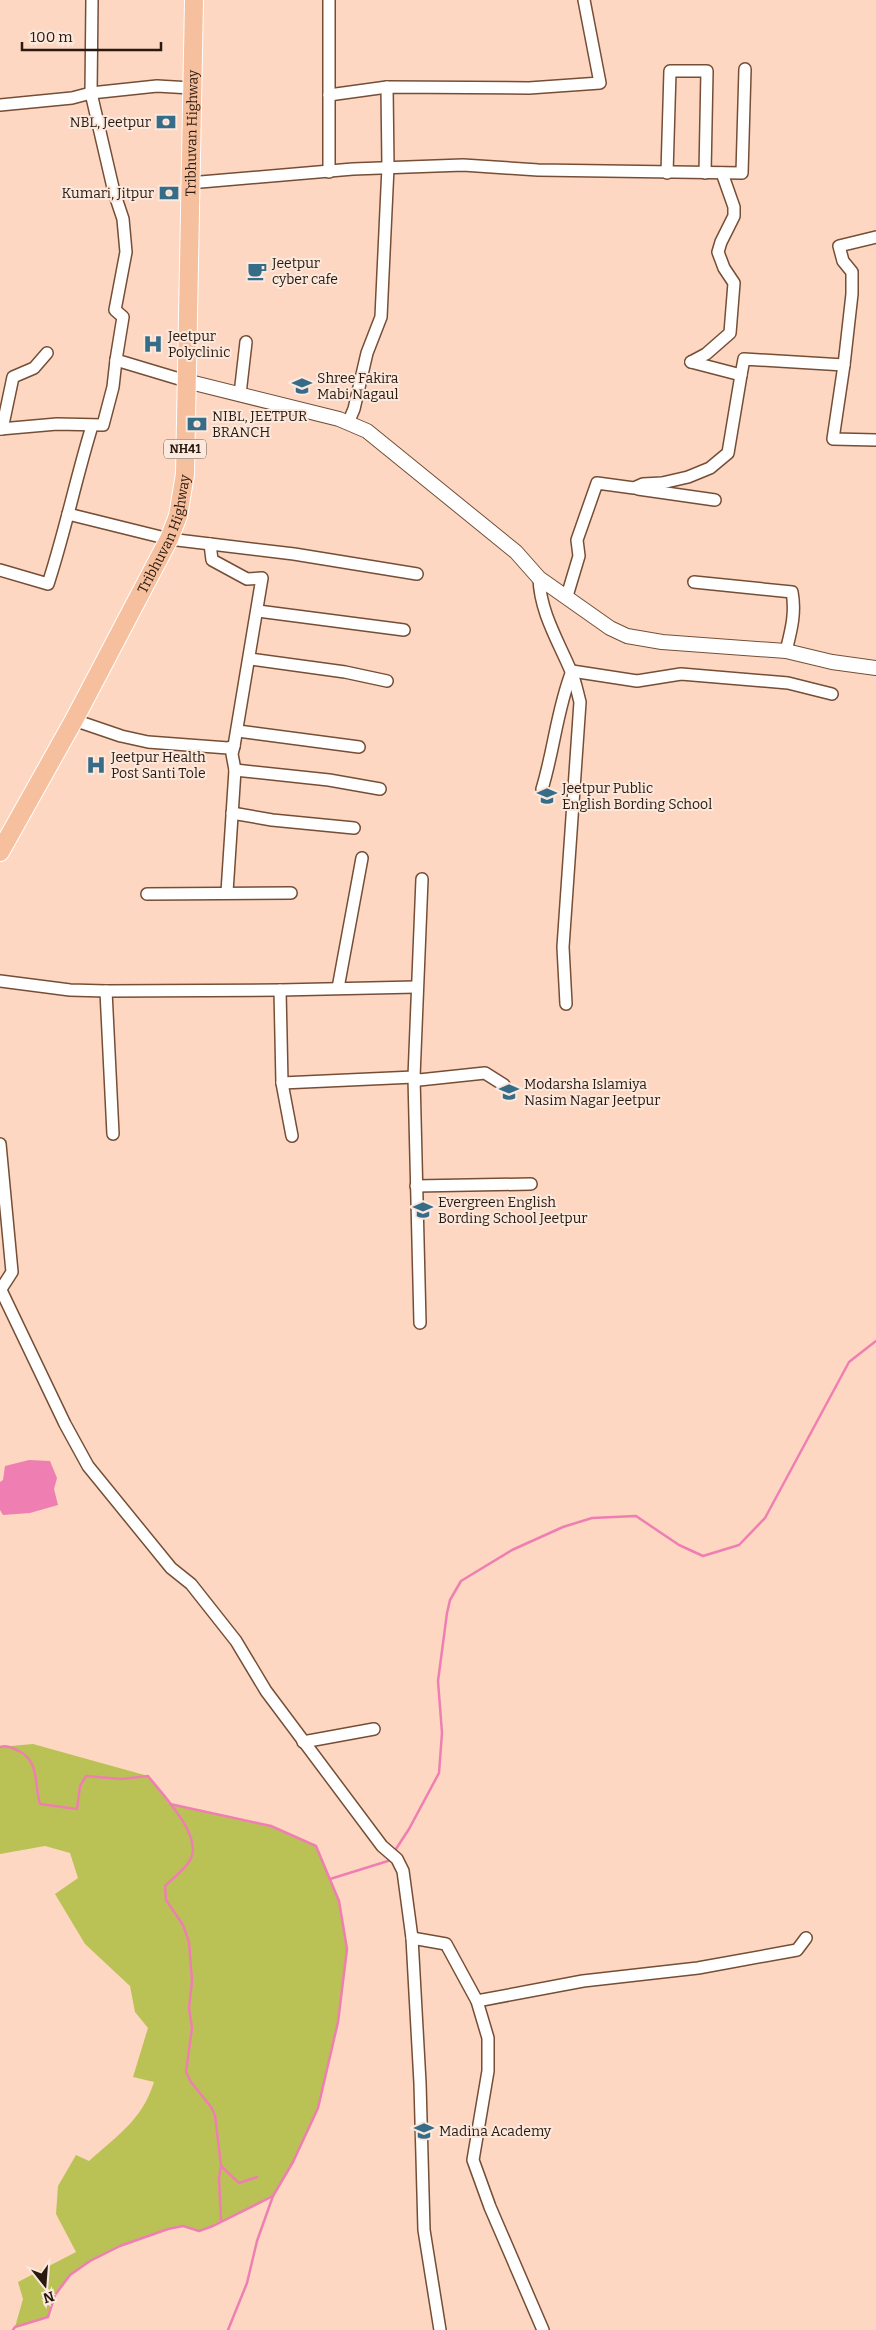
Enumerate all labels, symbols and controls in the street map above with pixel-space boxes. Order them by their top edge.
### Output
scale bar [22,20,161,52]
text: 100 m [30,28,73,46]
street label: Tribhuvan Highway [182,69,201,197]
bank icon: NBL, Jeetpur [155,111,177,133]
place label: NBL, Jeetpur [70,114,151,131]
bank icon: Kumari, Jitpur [158,182,180,204]
place label: Kumari, Jitpur [62,185,154,202]
place label: Jeetpur cyber cafe [271,255,338,288]
cafe icon: Jeetpur cyber cafe [246,260,268,282]
place label: Jeetpur Polyclinic [167,328,230,361]
hospital icon: Jeetpur Polyclinic [142,333,164,355]
place label: Shree Fakira Mabi Nagaul [317,370,399,403]
school or university icon: Shree Fakira Mabi Nagaul [291,375,313,397]
place label: NIBL, JEETPUR BRANCH [212,408,307,441]
bank icon: NIBL, JEETPUR BRANCH [186,413,208,435]
road number: NH41 [164,439,206,458]
street label: Tribhuvan Highway [134,473,193,596]
place label: Jeetpur Health Post Santi Tole [110,749,206,782]
hospital icon: Jeetpur Health Post Santi Tole [85,754,107,776]
place label: Jeetpur Public English Bording School [561,780,712,813]
school or university icon: Jeetpur Public English Bording School [536,785,558,807]
place label: Modarsha Islamiya Nasim Nagar Jeetpur [524,1076,660,1109]
school or university icon: Modarsha Islamiya Nasim Nagar Jeetpur [498,1081,520,1103]
place label: Evergreen English Bording School Jeetpur [438,1194,588,1227]
school or university icon: Evergreen English Bording School Jeetpur [412,1199,434,1221]
school or university icon: Madina Academy [413,2120,435,2142]
place label: Madina Academy [439,2123,552,2140]
north arrow [20,2260,70,2310]
text: N [41,2287,56,2307]

